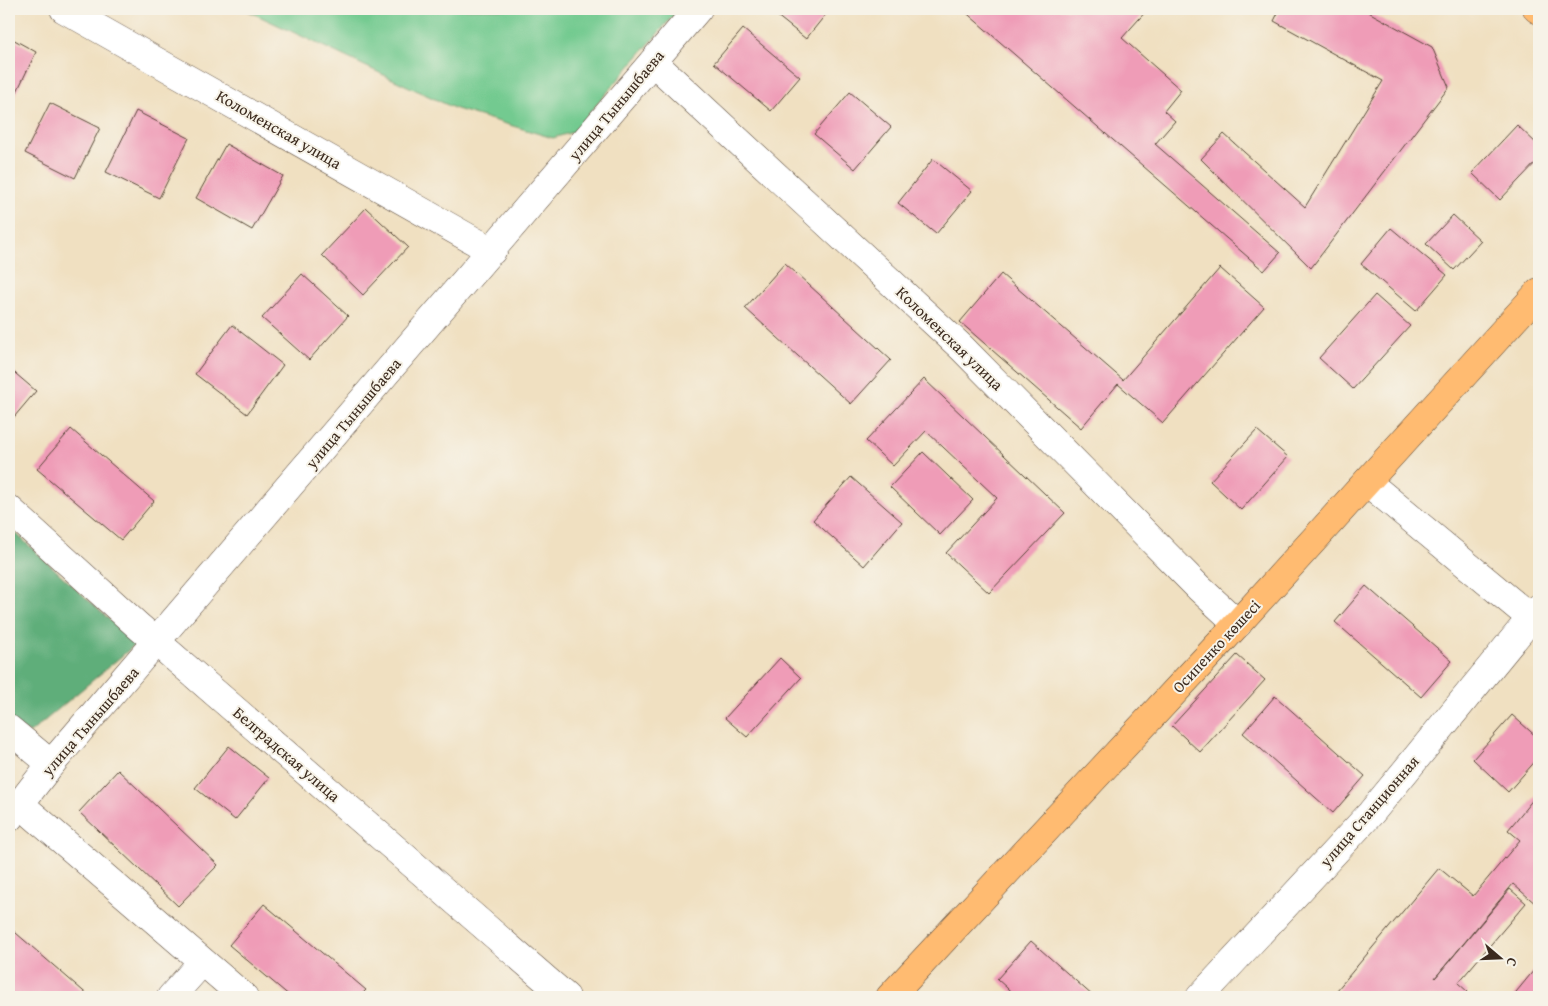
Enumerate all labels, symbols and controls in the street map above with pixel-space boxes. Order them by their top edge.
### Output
street label: улица Тынышбаева [562,44,670,166]
street label: Коломенская улица [212,83,346,175]
street label: Коломенская улица [891,280,1009,396]
street label: улица Тынышбаева [299,352,407,474]
street label: Осипенко көшесі [1166,594,1266,698]
street label: улица Тынышбаева [35,661,145,782]
street label: Белградская улица [228,701,346,808]
street label: улица Станционная [1313,750,1424,873]
north arrow [1476,934,1526,984]
text: С [1502,955,1523,969]

